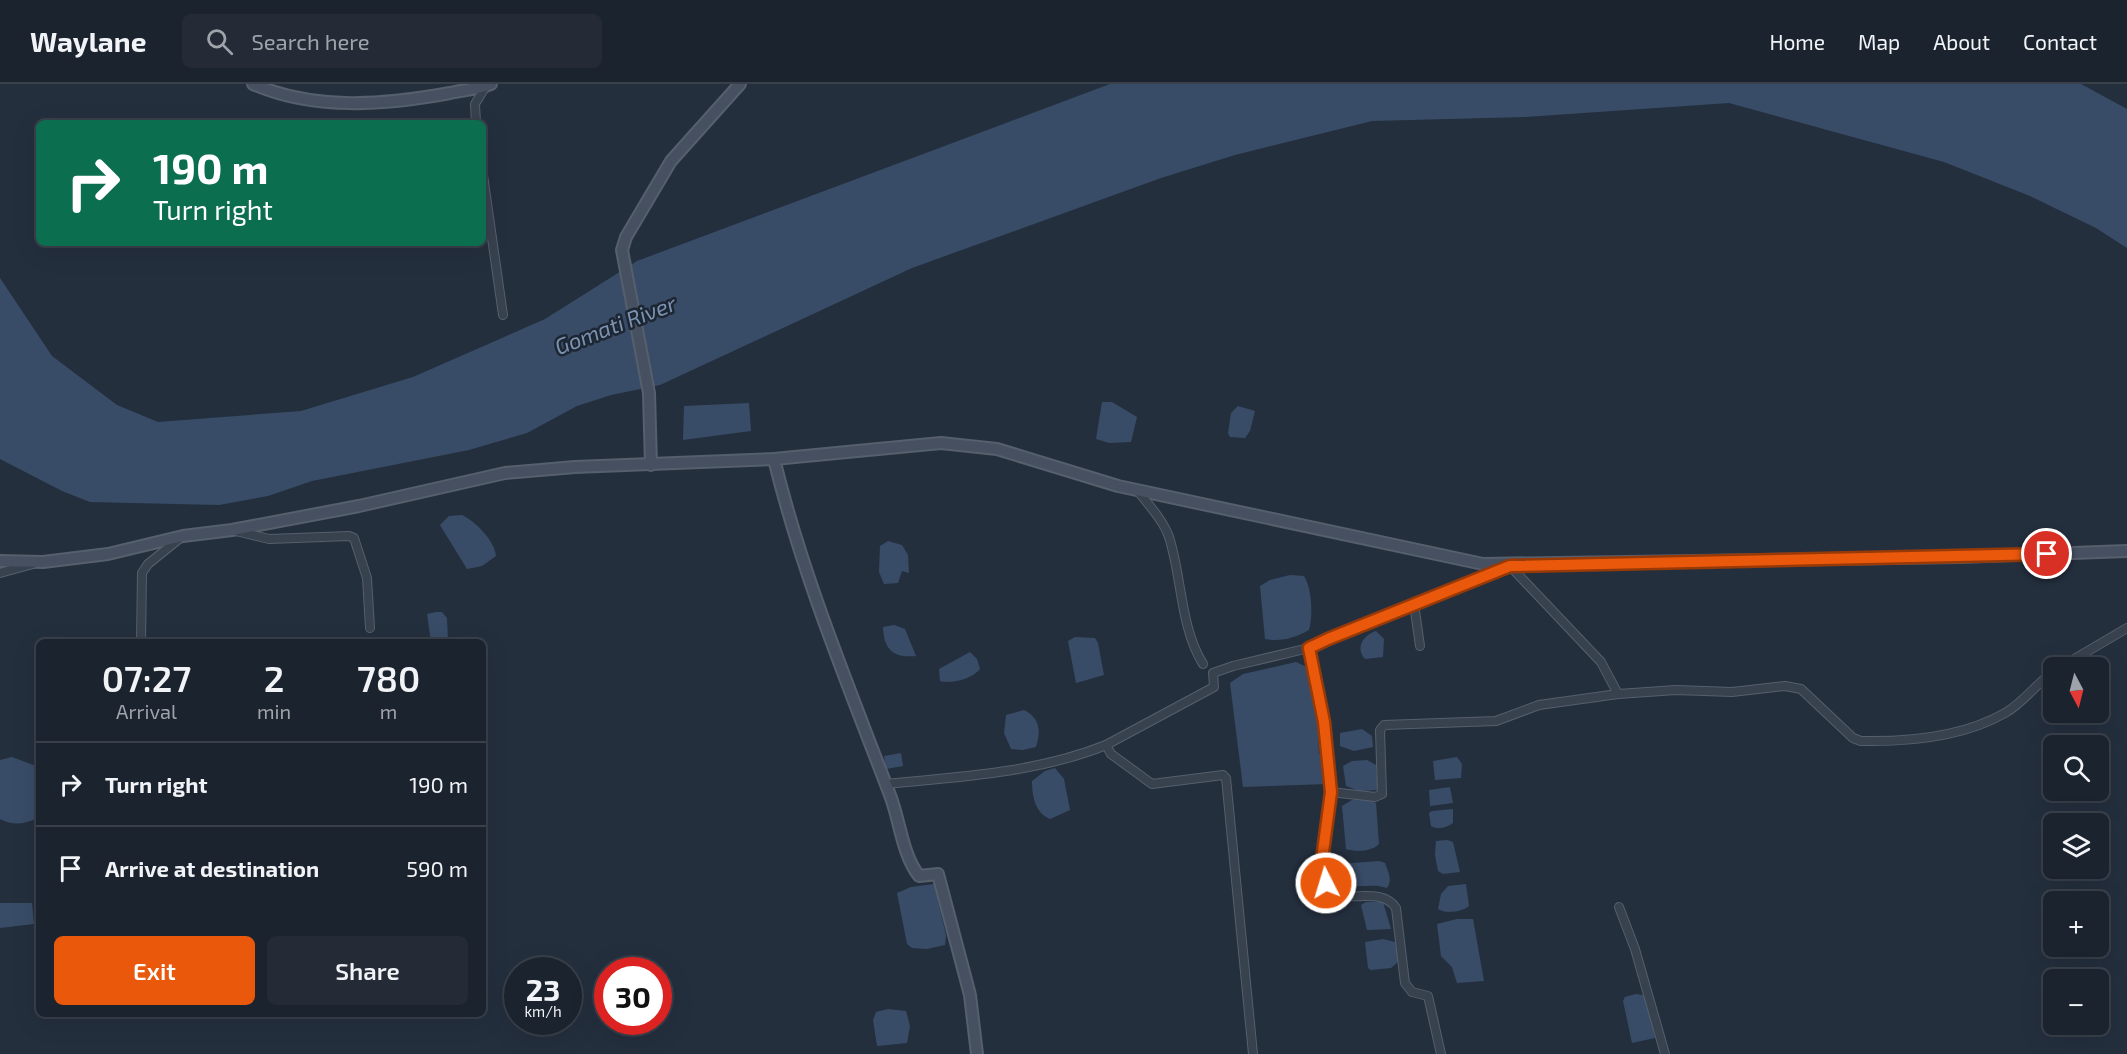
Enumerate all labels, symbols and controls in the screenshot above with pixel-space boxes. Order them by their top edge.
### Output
search box [182,14,602,68]
text: Waylane [30,24,146,58]
icon: search [203,25,236,58]
text: Search here [251,28,370,54]
text: Home [1769,29,1825,54]
text: Map [1858,29,1900,54]
text: About [1933,29,1990,54]
text: Contact [2023,29,2097,54]
text: 190 m [153,142,269,192]
icon: right [54,144,132,222]
text: Turn right [153,193,273,225]
water label: Gomati River [551,289,680,359]
pin [2021,528,2072,579]
icon: arrive [2030,537,2063,570]
text: 07:27 [102,656,191,699]
text: 2 [264,656,284,699]
text: 780 [357,656,420,699]
north arrow [2043,657,2109,723]
map controls [2043,657,2109,1035]
text: Arrival [116,699,177,723]
text: min [257,699,291,723]
text: m [380,699,397,723]
button: search [2043,735,2109,801]
icon: right [54,768,87,801]
text: Turn right [105,771,207,797]
text: 190 m [409,771,468,797]
button: layers [2043,813,2109,879]
position arrow [1294,851,1358,915]
icon: arrive [54,852,87,885]
text: Arrive at destination [105,855,319,881]
text: 590 m [406,855,468,881]
button: + [2043,891,2109,957]
button: Exit [54,936,255,1005]
button: Share [267,936,468,1005]
speed limit sign: 30 [594,957,672,1035]
button: − [2043,969,2109,1035]
text: 23 [526,971,560,1007]
text: km/h [524,1002,562,1020]

